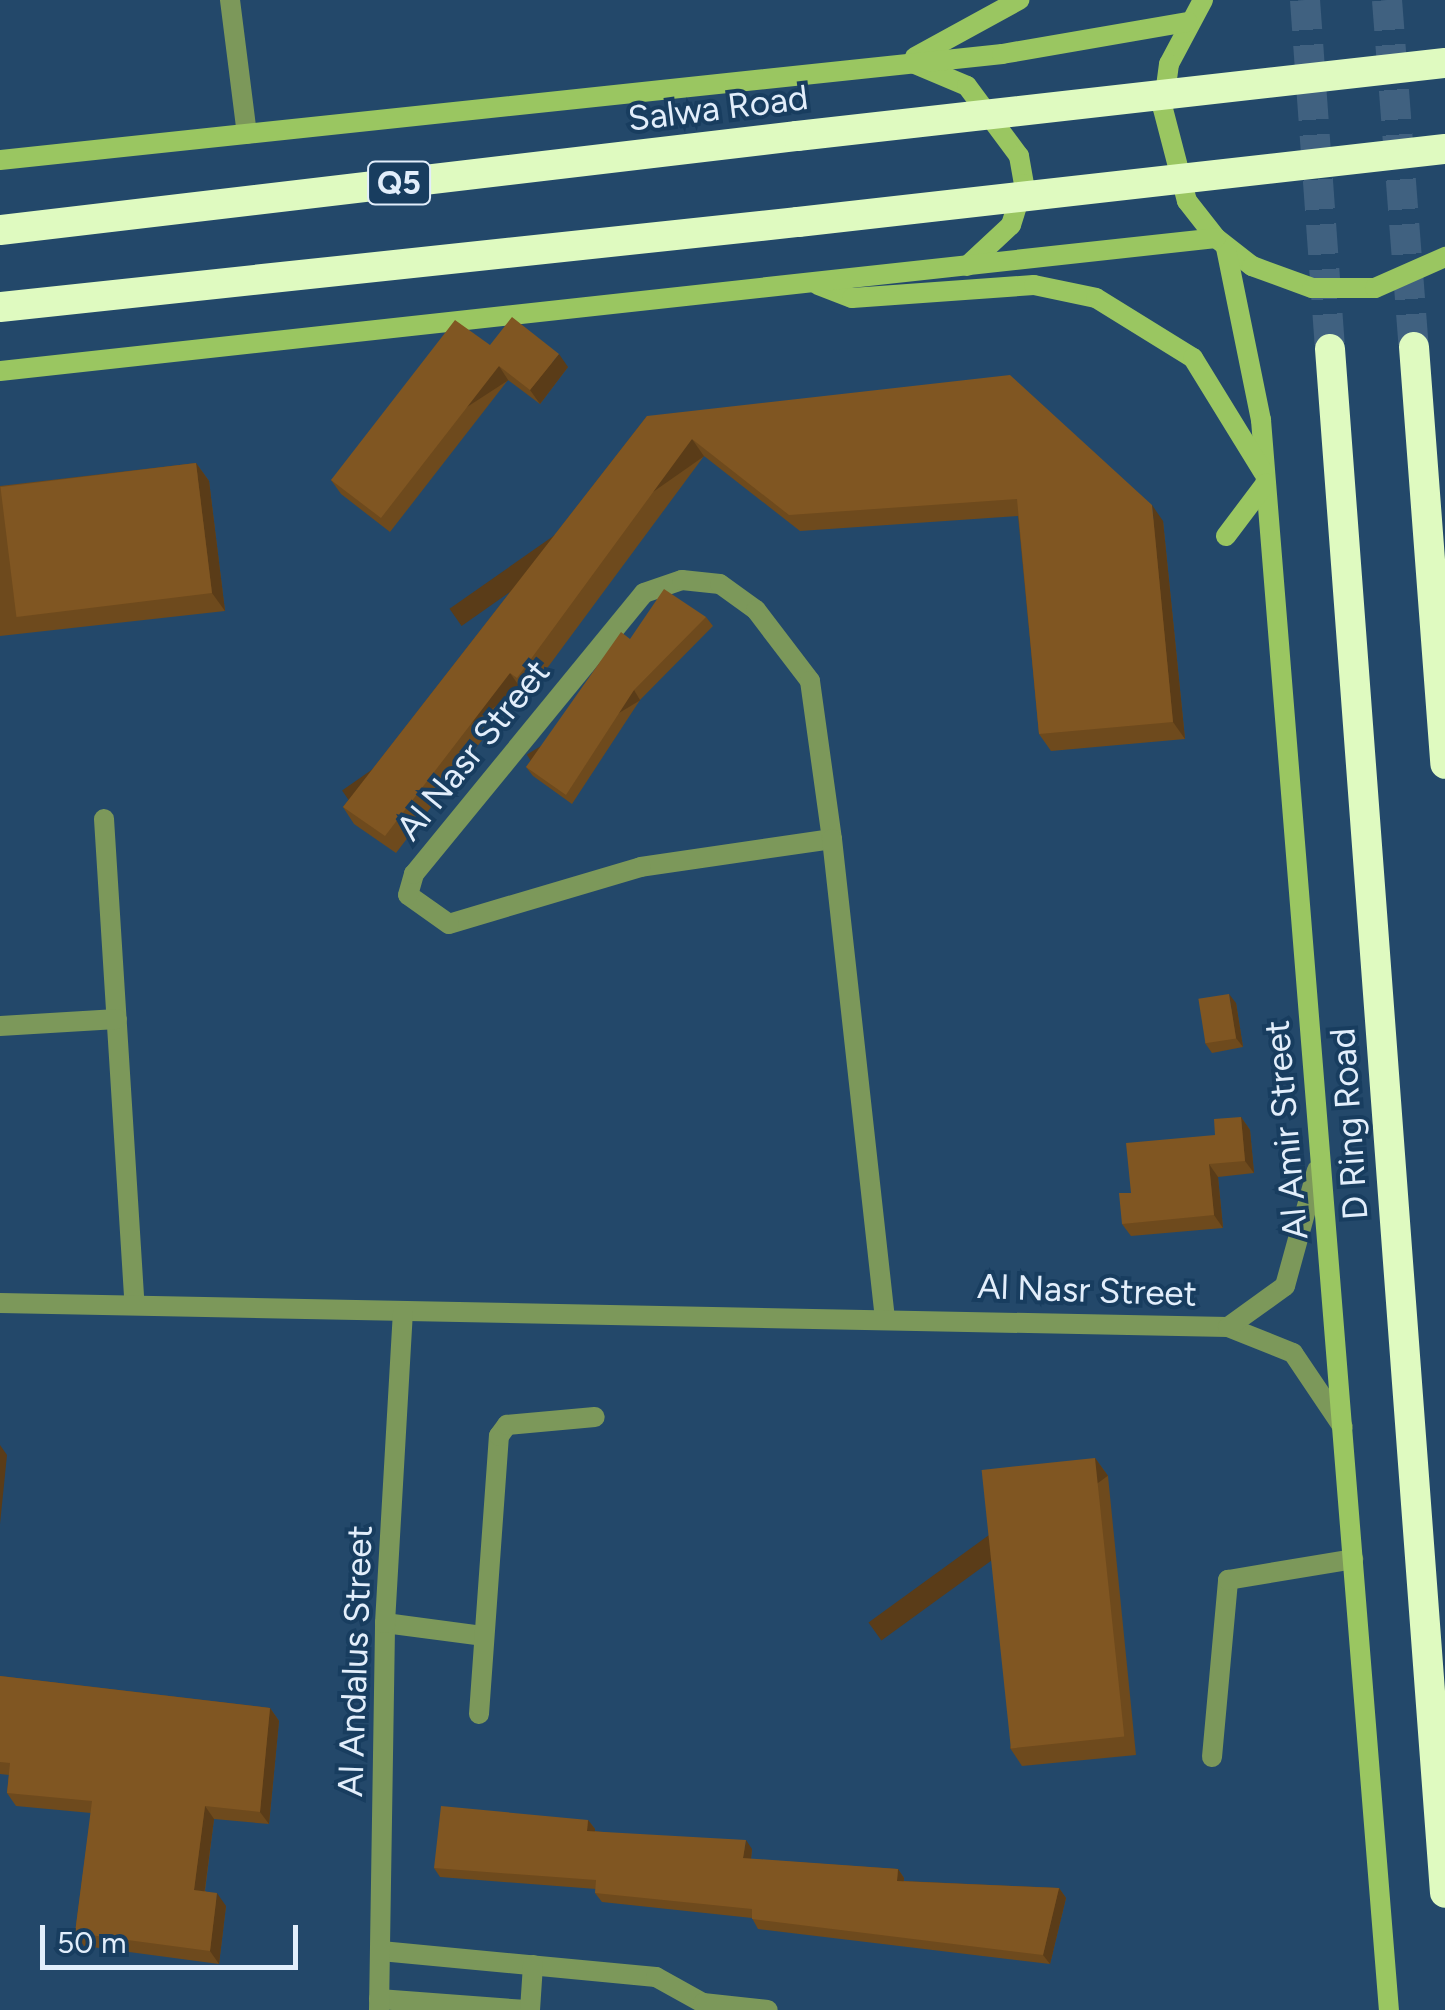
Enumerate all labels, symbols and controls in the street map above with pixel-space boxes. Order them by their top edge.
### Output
street label: Salwa Road [626,76,810,140]
road number: Q5 [366,156,432,210]
street label: Al Nasr Street [388,651,558,849]
street label: Al Amir Street [1255,1019,1317,1241]
street label: D Ring Road [1321,1027,1377,1221]
street label: Al Nasr Street [976,1265,1198,1315]
street label: Al Andalus Street [329,1524,381,1798]
scale bar [45,1905,302,1967]
text: 50 m [57,1924,126,1961]

